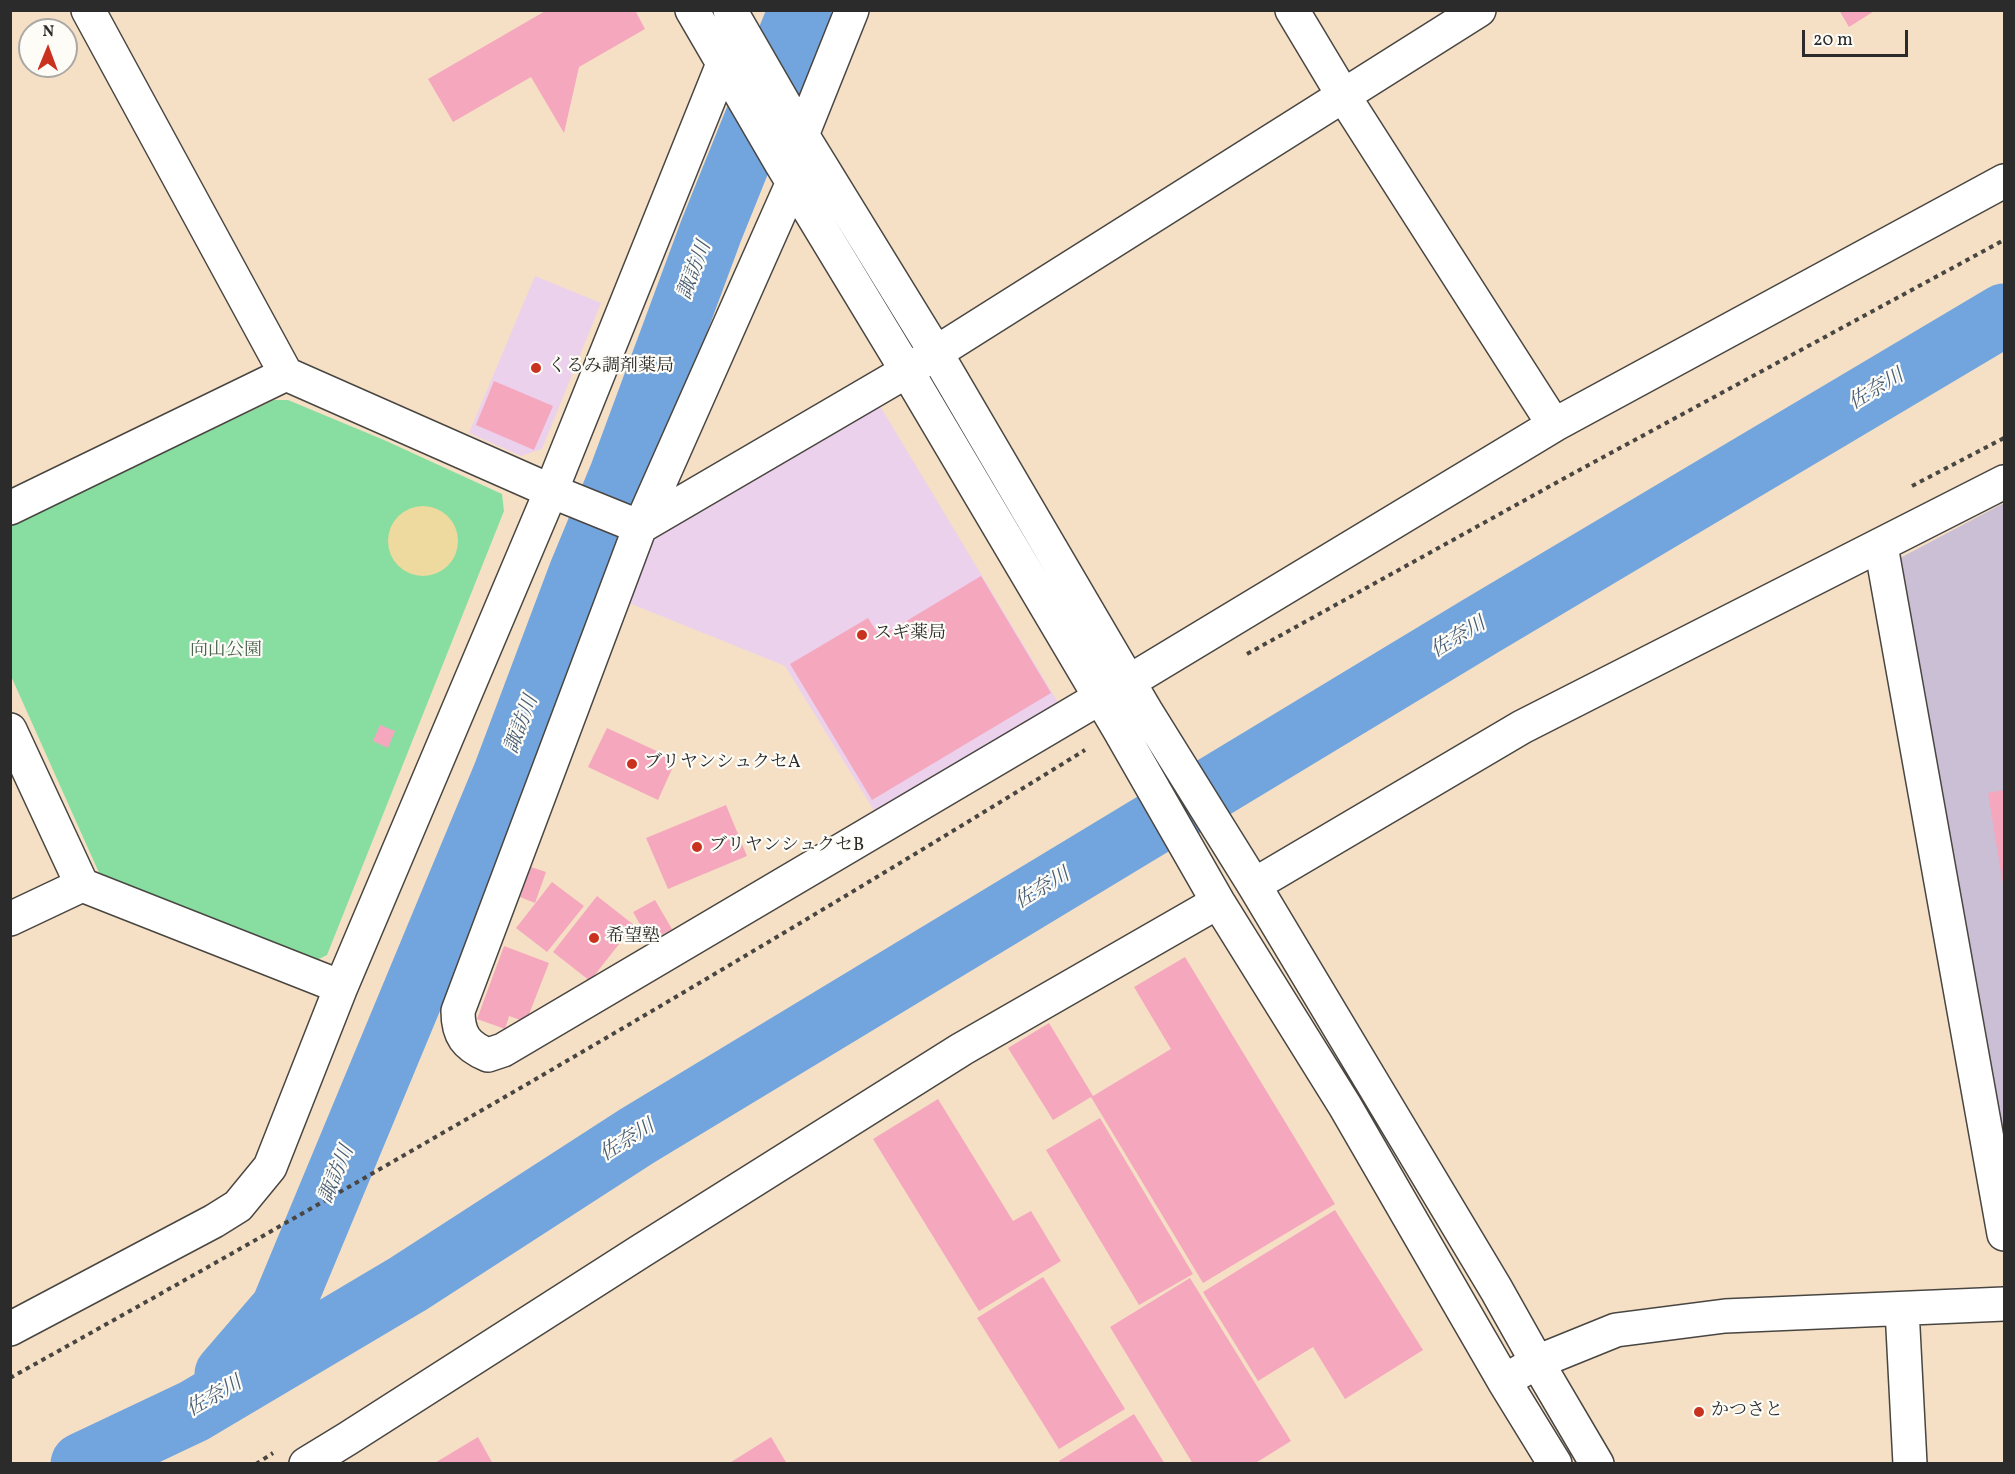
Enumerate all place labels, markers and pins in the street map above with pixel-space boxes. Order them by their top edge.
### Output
place label: くるみ調剤薬局 [548,357,674,379]
marker: くるみ調剤薬局 [529,361,543,375]
place label: スギ薬局 [874,624,946,646]
marker: スギ薬局 [855,628,869,642]
place label: ブリヤンシュクセA [644,753,801,775]
marker: ブリヤンシュクセA [625,757,639,771]
place label: ブリヤンシュクセB [709,836,864,858]
marker: ブリヤンシュクセB [690,840,704,854]
place label: 希望塾 [606,927,660,949]
marker: 希望塾 [587,931,601,945]
place label: かつさと [1711,1401,1783,1423]
marker: かつさと [1692,1405,1706,1419]

